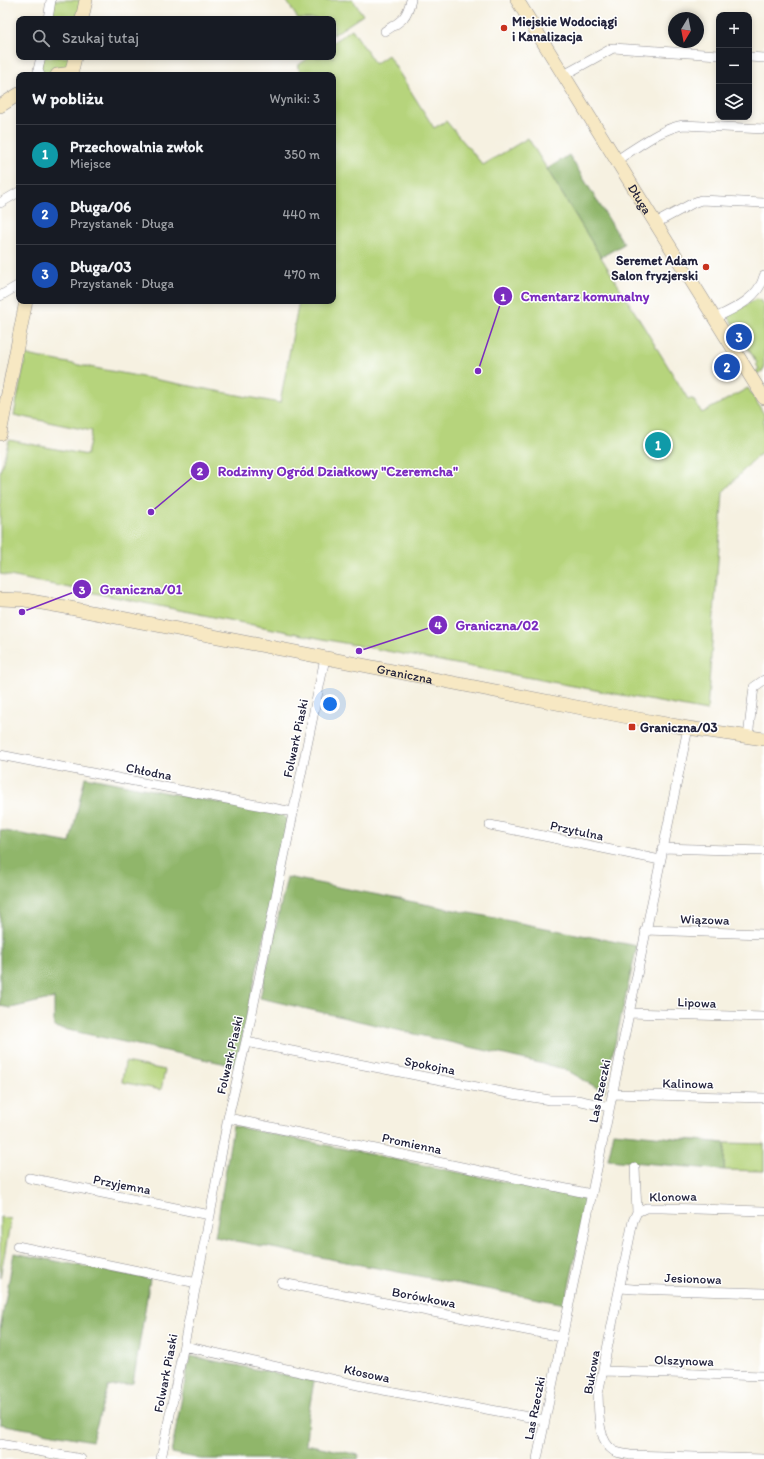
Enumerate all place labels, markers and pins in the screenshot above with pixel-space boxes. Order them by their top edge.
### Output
place label: Miejskie Wodociągi i Kanalizacja [512,14,617,45]
marker: Miejskie Wodociągi i Kanalizacja [499,23,509,33]
place label: Seremet Adam Salon fryzjerski [611,253,699,284]
marker: Seremet Adam Salon fryzjerski [701,262,711,272]
callout: Cmentarz komunalny [493,283,657,309]
pin: 3 [726,322,752,352]
pin: 2 [714,352,740,382]
pin: 1 [645,430,671,460]
callout: Rodzinny Ogród Działkowy "Czeremcha" [190,458,466,484]
callout: Graniczna/01 [72,576,190,602]
callout: Graniczna/02 [428,612,547,638]
place label: Graniczna/03 [640,720,718,735]
marker: Graniczna/03 [627,722,637,732]

